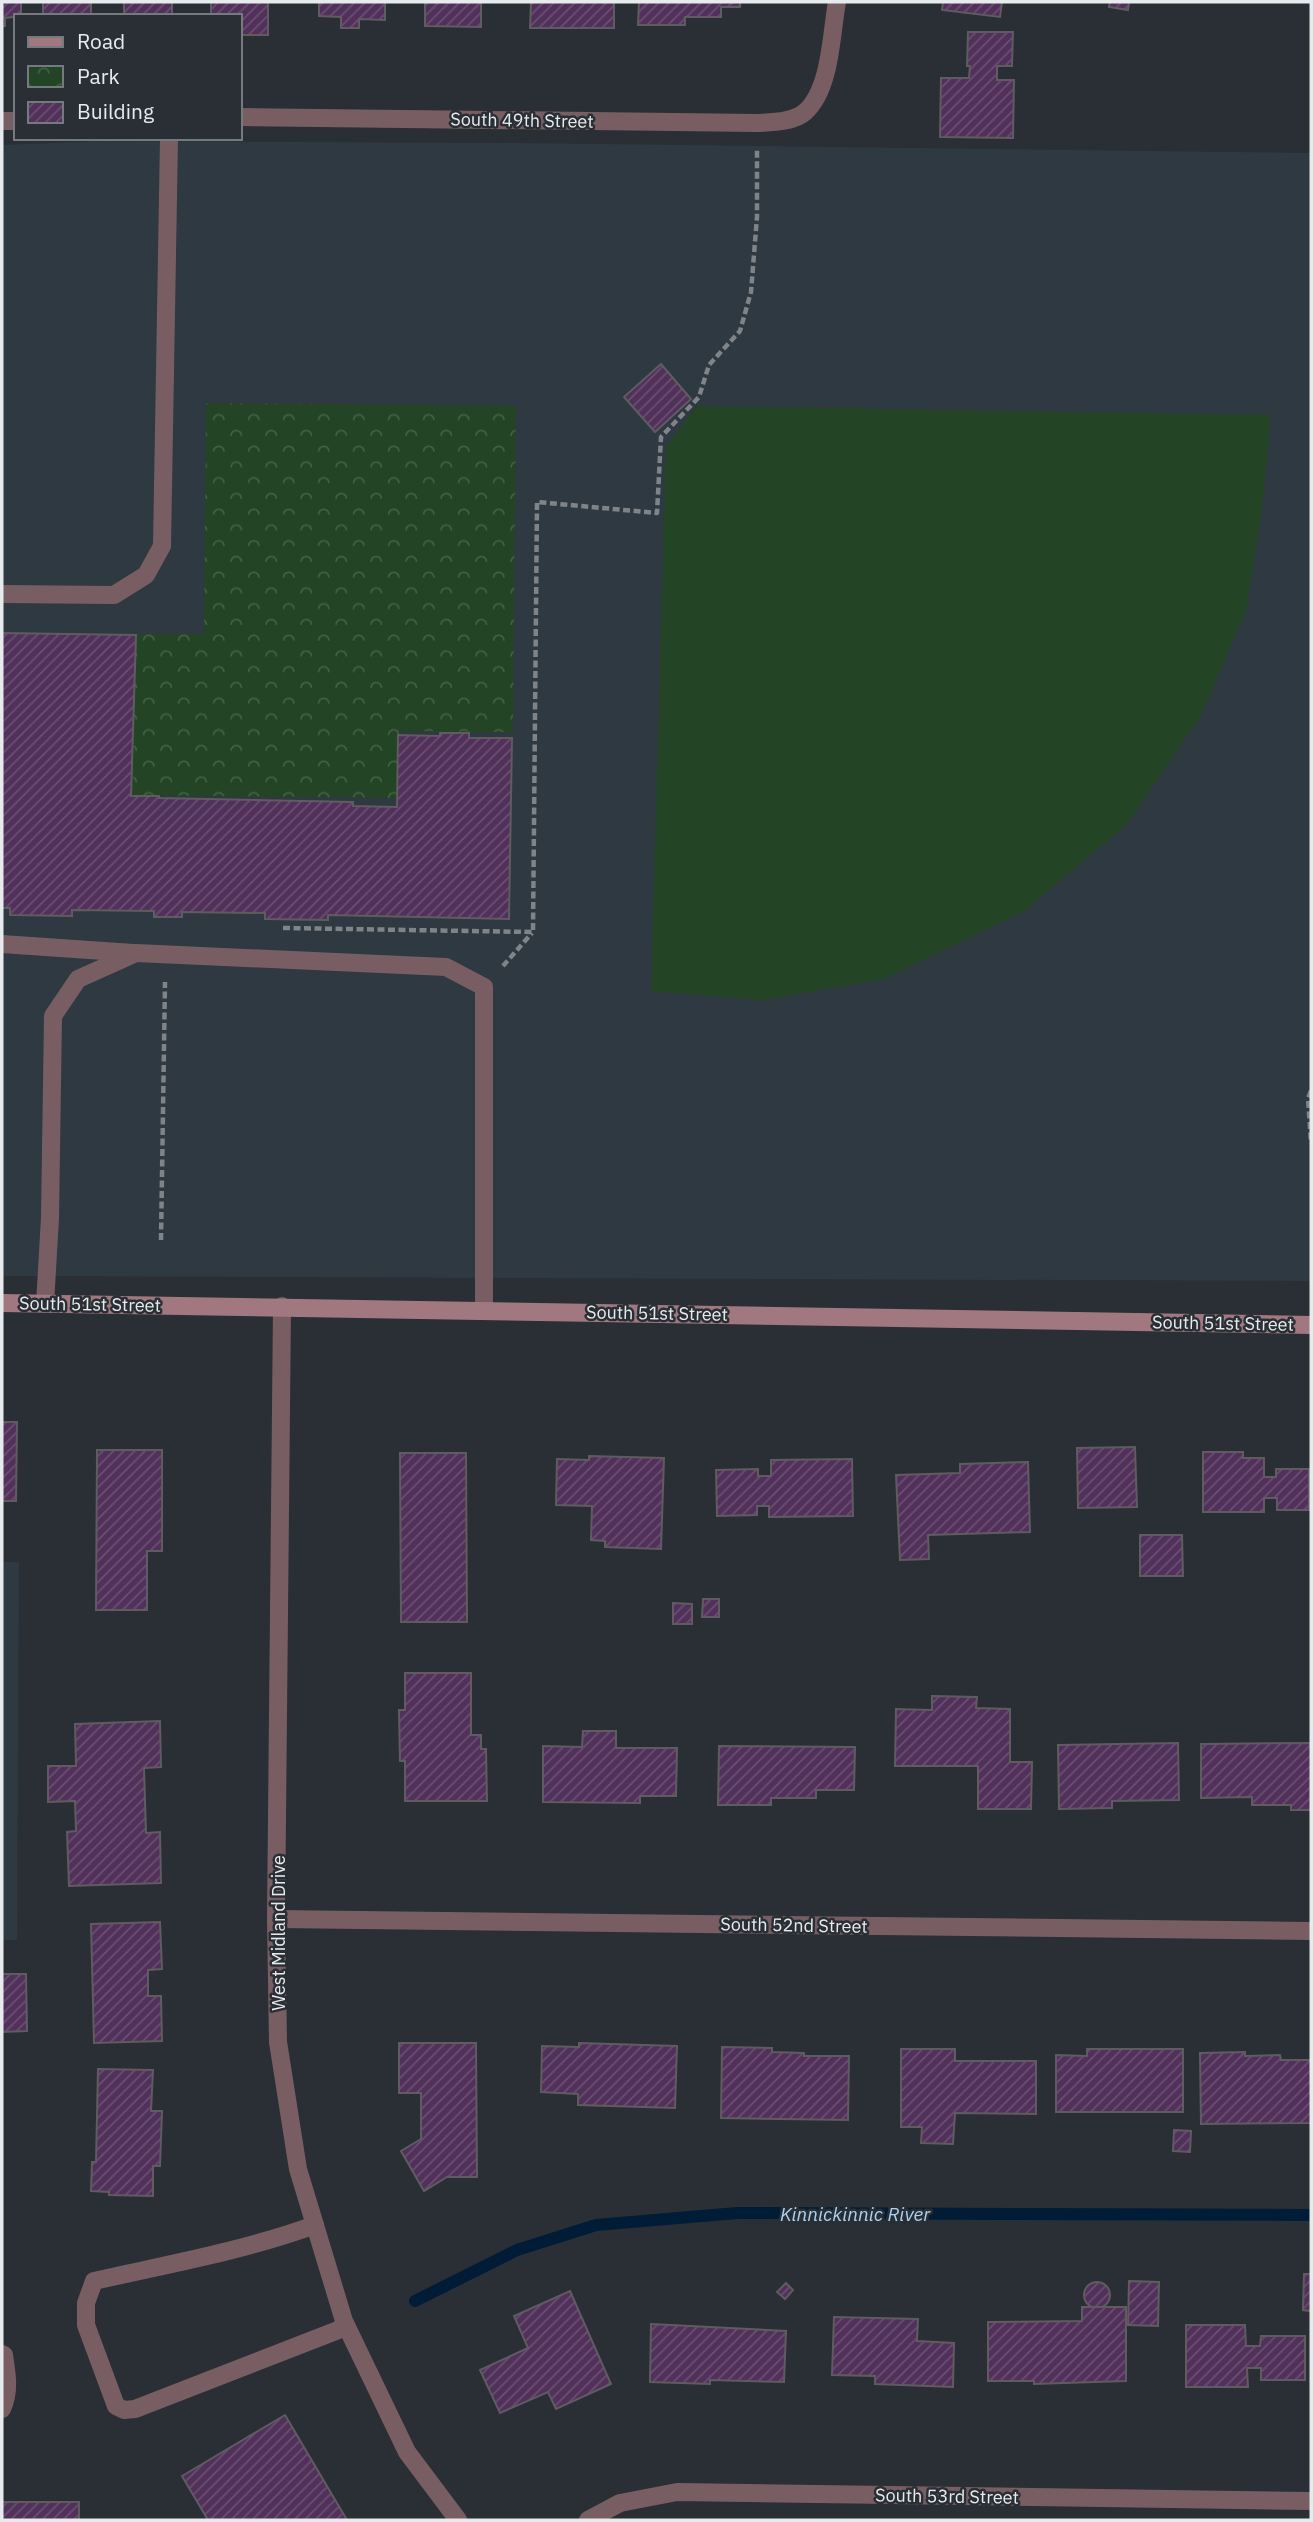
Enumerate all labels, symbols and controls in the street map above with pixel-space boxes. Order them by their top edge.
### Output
legend [14,14,242,140]
text: Road [77,27,125,55]
text: Park [77,62,120,90]
text: Building [77,97,154,125]
street label: South 49th Street [450,107,594,133]
street label: South 51st Street [19,1291,161,1317]
street label: South 51st Street [586,1300,728,1326]
street label: South 51st Street [1152,1310,1294,1336]
street label: West Midland Drive [267,1855,290,2011]
street label: South 52nd Street [720,1912,868,1938]
water label: Kinnickinnic River [780,2202,931,2226]
street label: South 53rd Street [875,2483,1019,2509]

